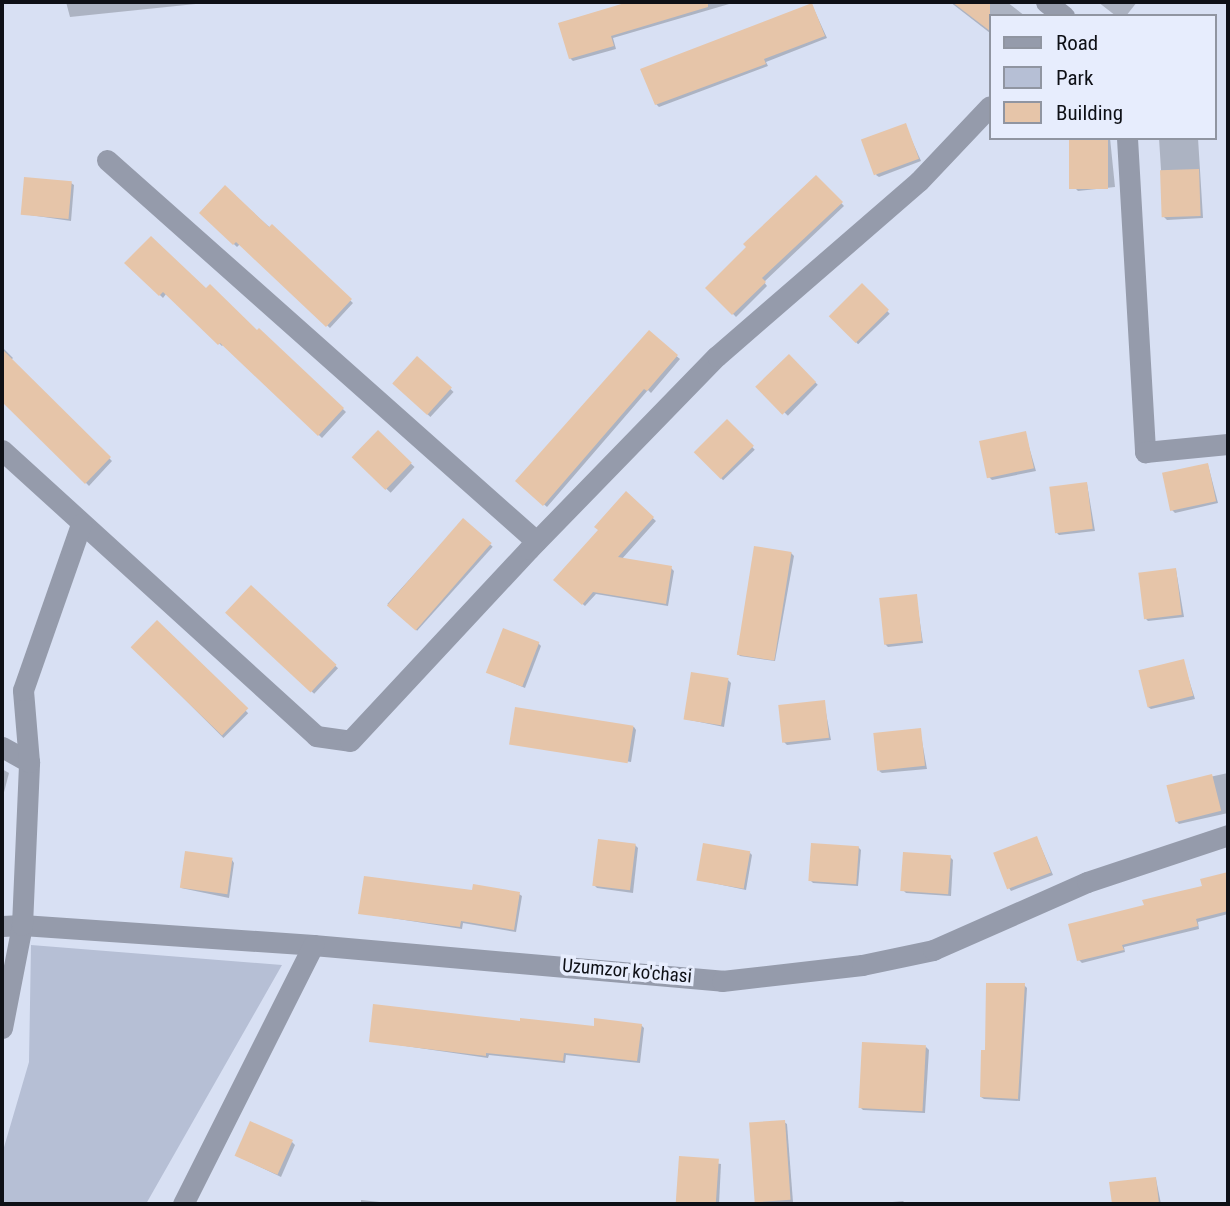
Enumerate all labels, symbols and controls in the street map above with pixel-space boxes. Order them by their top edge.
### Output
legend [988,14,1216,140]
text: Road [1056,31,1098,55]
text: Park [1056,66,1093,90]
text: Building [1056,101,1123,125]
street label: Uzumzor ko'chasi [561,954,693,988]

